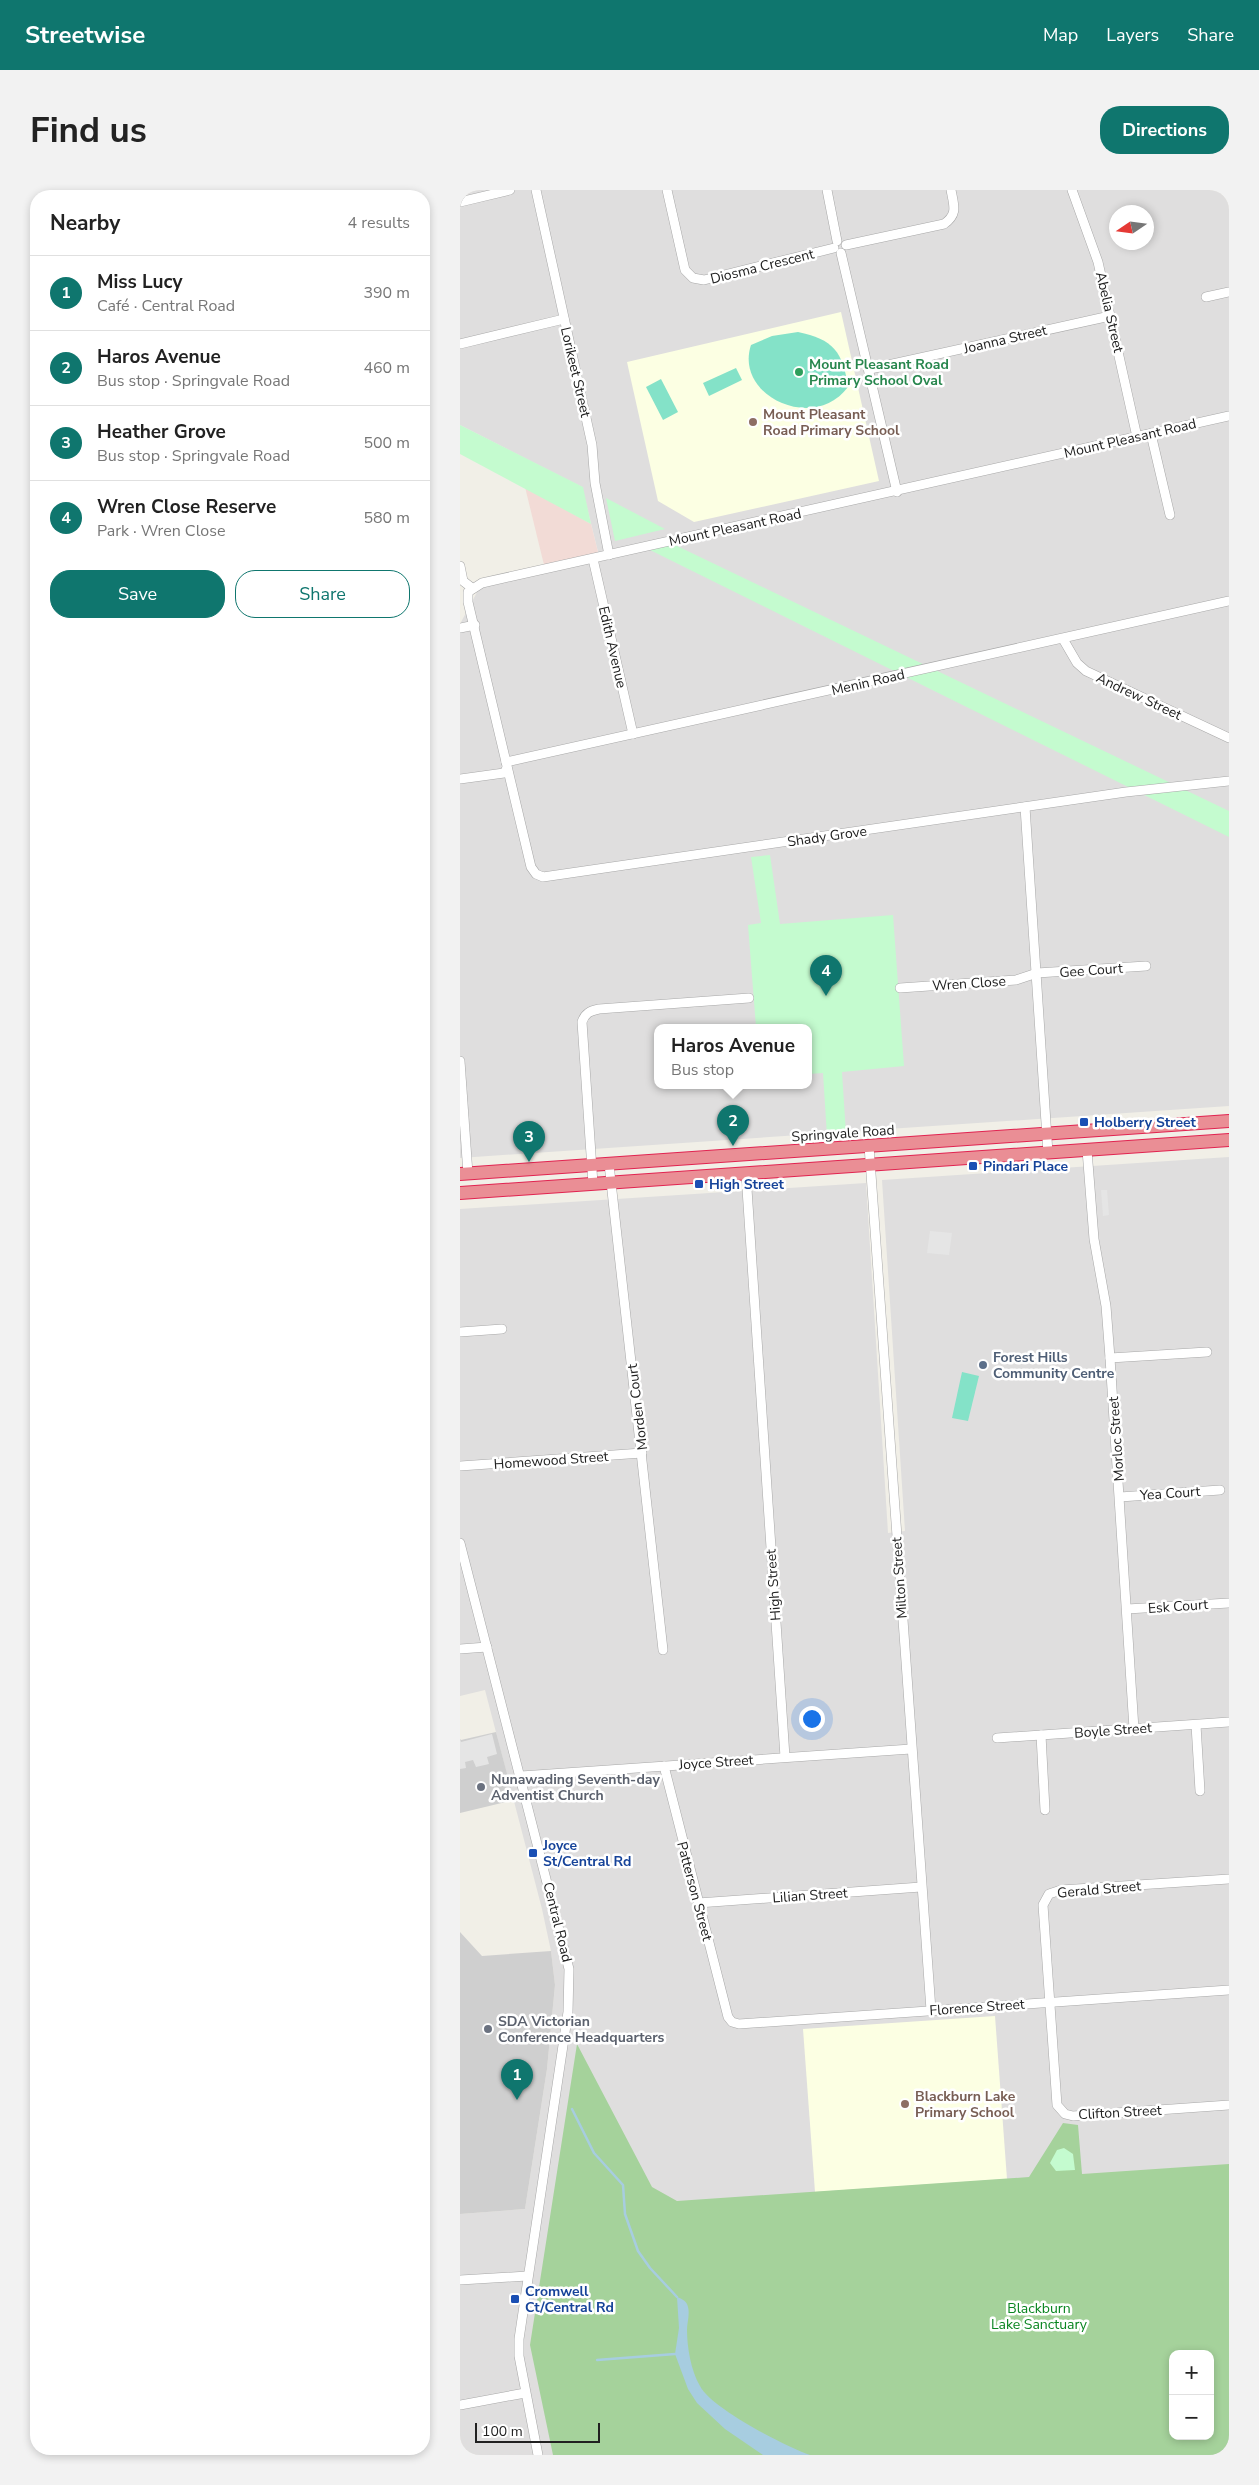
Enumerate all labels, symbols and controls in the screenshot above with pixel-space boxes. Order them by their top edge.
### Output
text: Streetwise [25,19,145,51]
text: Map [1043,23,1078,47]
text: Layers [1106,23,1159,47]
text: Share [1187,23,1234,47]
button: Directions [1100,106,1229,154]
text: Find us [30,107,147,154]
north arrow [1109,205,1154,250]
text: Nearby [50,209,120,237]
text: 4 results [348,212,410,234]
street label: Diosma Crescent [708,244,816,289]
text: Miss Lucy [97,269,183,295]
street label: Abelia Street [1091,270,1128,354]
text: 1 [61,282,71,304]
text: 390 m [363,282,410,304]
text: Café · Central Road [97,295,235,317]
street label: Joanna Street [961,321,1049,359]
street label: Lorikeet Street [556,325,595,419]
text: Haros Avenue [97,344,221,370]
place label: Mount Pleasant Road Primary School Oval [809,355,949,390]
text: 2 [61,357,71,379]
text: 460 m [363,357,410,379]
marker: Mount Pleasant Road Primary School Oval [793,366,805,378]
text: Bus stop · Springvale Road [97,370,290,392]
place label: Mount Pleasant Road Primary School [763,405,900,440]
street label: Mount Pleasant Road [1062,414,1198,463]
marker: Mount Pleasant Road Primary School [747,416,759,428]
text: Heather Grove [97,419,226,445]
text: 3 [61,432,71,454]
text: 500 m [363,432,410,454]
text: Bus stop · Springvale Road [97,445,290,467]
text: Wren Close Reserve [97,494,276,520]
street label: Mount Pleasant Road [667,504,803,551]
text: 4 [61,507,71,529]
text: 580 m [363,507,410,529]
text: Park · Wren Close [97,520,225,542]
button: Save [50,570,225,618]
button: Share [235,570,410,618]
street label: Edith Avenue [594,604,631,690]
street label: Menin Road [830,665,907,700]
street label: Andrew Street [1093,668,1185,725]
street label: Shady Grove [786,822,868,851]
pin: 4 [810,955,842,996]
street label: Gee Court [1059,959,1123,982]
street label: Wren Close [931,971,1007,996]
popup [654,1024,812,1089]
text: Haros Avenue [671,1033,795,1059]
text: Bus stop [671,1059,734,1081]
pin: 2 [717,1105,749,1146]
place label: Holberry Street [1094,1113,1197,1132]
marker: Holberry Street [1078,1116,1090,1128]
street label: Springvale Road [791,1120,895,1147]
pin: 3 [513,1121,545,1162]
place label: Pindari Place [983,1157,1069,1176]
marker: Pindari Place [967,1160,979,1172]
place label: High Street [709,1175,784,1194]
marker: High Street [693,1178,705,1190]
place label: Forest Hills Community Centre [993,1348,1115,1383]
marker: Forest Hills Community Centre [977,1359,989,1371]
street label: Morden Court [623,1363,652,1451]
street label: Morloc Street [1104,1396,1129,1482]
street label: Homewood Street [493,1447,609,1474]
street label: Yea Court [1138,1482,1201,1505]
street label: Milton Street [887,1537,912,1619]
street label: High Street [762,1548,785,1621]
street label: Esk Court [1147,1595,1209,1618]
your location [799,1706,825,1732]
street label: Boyle Street [1074,1718,1153,1743]
street label: Joyce Street [677,1750,754,1775]
place label: Nunawading Seventh-day Adventist Church [491,1770,660,1805]
marker: Nunawading Seventh-day Adventist Church [475,1781,487,1793]
place label: Joyce St/Central Rd [542,1836,631,1871]
street label: Patterson Street [672,1839,717,1943]
marker: Joyce St/Central Rd [527,1847,539,1859]
street label: Gerald Street [1056,1876,1142,1903]
street label: Central Road [538,1880,577,1964]
street label: Lilian Street [772,1883,848,1908]
street label: Florence Street [929,1995,1025,2020]
place label: SDA Victorian Conference Headquarters [498,2012,665,2047]
marker: SDA Victorian Conference Headquarters [482,2023,494,2035]
pin: 1 [501,2059,533,2100]
place label: Blackburn Lake Primary School [915,2087,1016,2122]
marker: Blackburn Lake Primary School [899,2098,911,2110]
street label: Clifton Street [1078,2101,1162,2124]
place label: Cromwell Ct/Central Rd [525,2282,614,2317]
marker: Cromwell Ct/Central Rd [509,2293,521,2305]
park label: Blackburn Lake Sanctuary [991,2299,1088,2334]
map controls [1169,2350,1214,2440]
button: + [1169,2350,1214,2395]
button: − [1169,2395,1214,2440]
scale bar [475,2420,600,2443]
text: 100 m [482,2422,523,2441]

